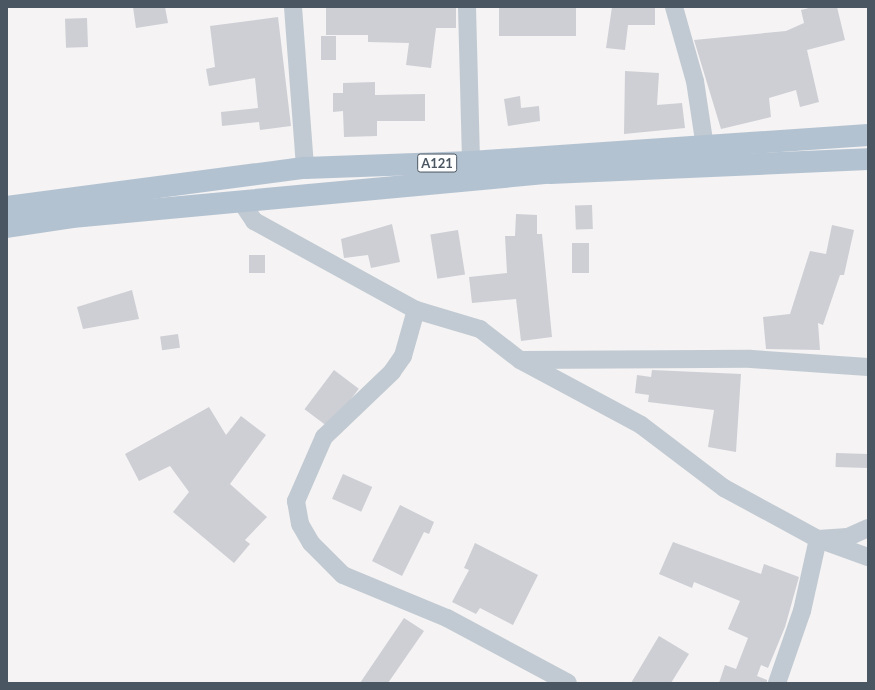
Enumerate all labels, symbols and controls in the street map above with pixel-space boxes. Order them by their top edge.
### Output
road number: A121 [417,152,457,174]

